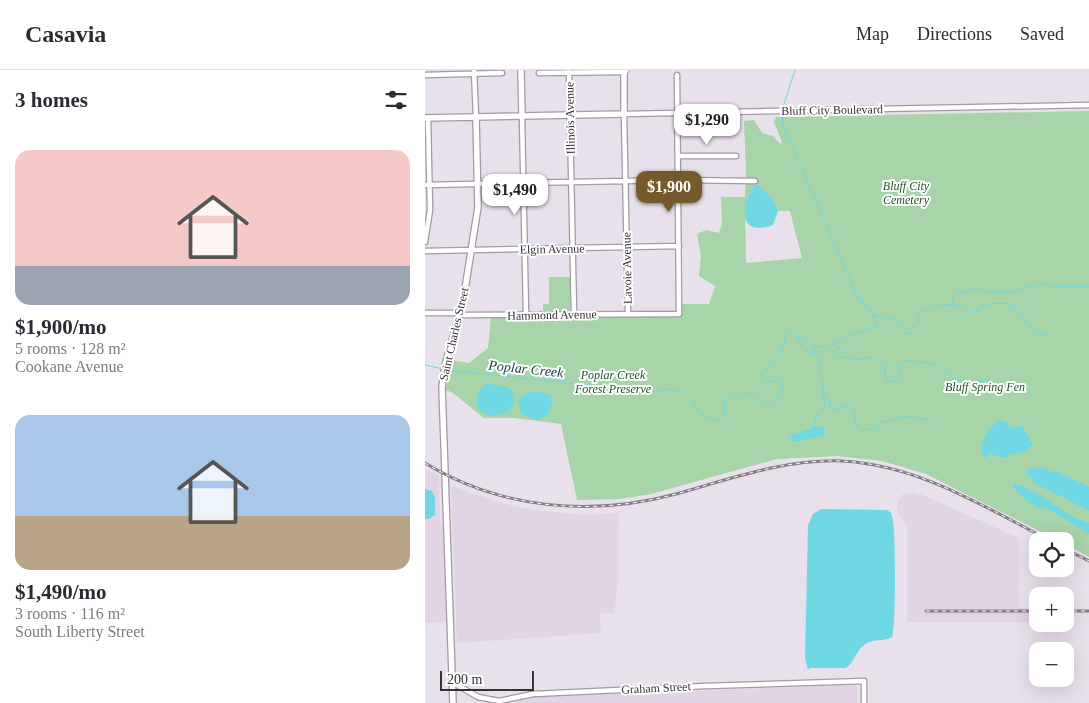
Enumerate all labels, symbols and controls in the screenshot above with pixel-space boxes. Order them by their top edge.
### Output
text: Casavia [25,21,106,47]
text: Map [856,24,889,44]
text: Directions [917,24,992,44]
text: Saved [1020,24,1064,44]
street label: Illinois Avenue [562,81,578,155]
icon: filters [382,86,410,114]
text: 3 homes [15,88,88,112]
street label: Bluff City Boulevard [781,102,883,118]
pin: $1,290 [666,104,748,146]
text: $1,290 [685,111,729,128]
pin: $1,900 [628,170,710,213]
pin: $1,490 [474,174,556,216]
text: $1,900 [647,178,691,195]
park label: Bluff City Cemetery [883,179,930,207]
text: $1,490 [493,181,537,198]
icon: home [168,182,258,272]
street label: Lavoie Avenue [619,232,635,304]
street label: Elgin Avenue [519,241,585,257]
street label: Saint Charles Street [436,285,472,382]
street label: Hammond Avenue [507,307,597,323]
text: $1,900/mo [15,315,107,339]
text: 5 rooms · 128 m² [15,340,126,357]
text: Cookane Avenue [15,358,124,375]
water label: Poplar Creek [487,358,565,380]
park label: Poplar Creek Forest Preserve [574,368,652,396]
park label: Bluff Spring Fen [945,380,1025,394]
icon: home [168,447,258,537]
map controls [1029,532,1074,687]
button: locate [1029,532,1074,577]
text: $1,490/mo [15,580,107,604]
button: + [1029,587,1074,632]
text: 3 rooms · 116 m² [15,605,125,622]
text: South Liberty Street [15,623,145,640]
button: − [1029,642,1074,687]
scale bar [440,668,534,691]
text: 200 m [447,672,482,687]
street label: Graham Street [621,679,692,697]

